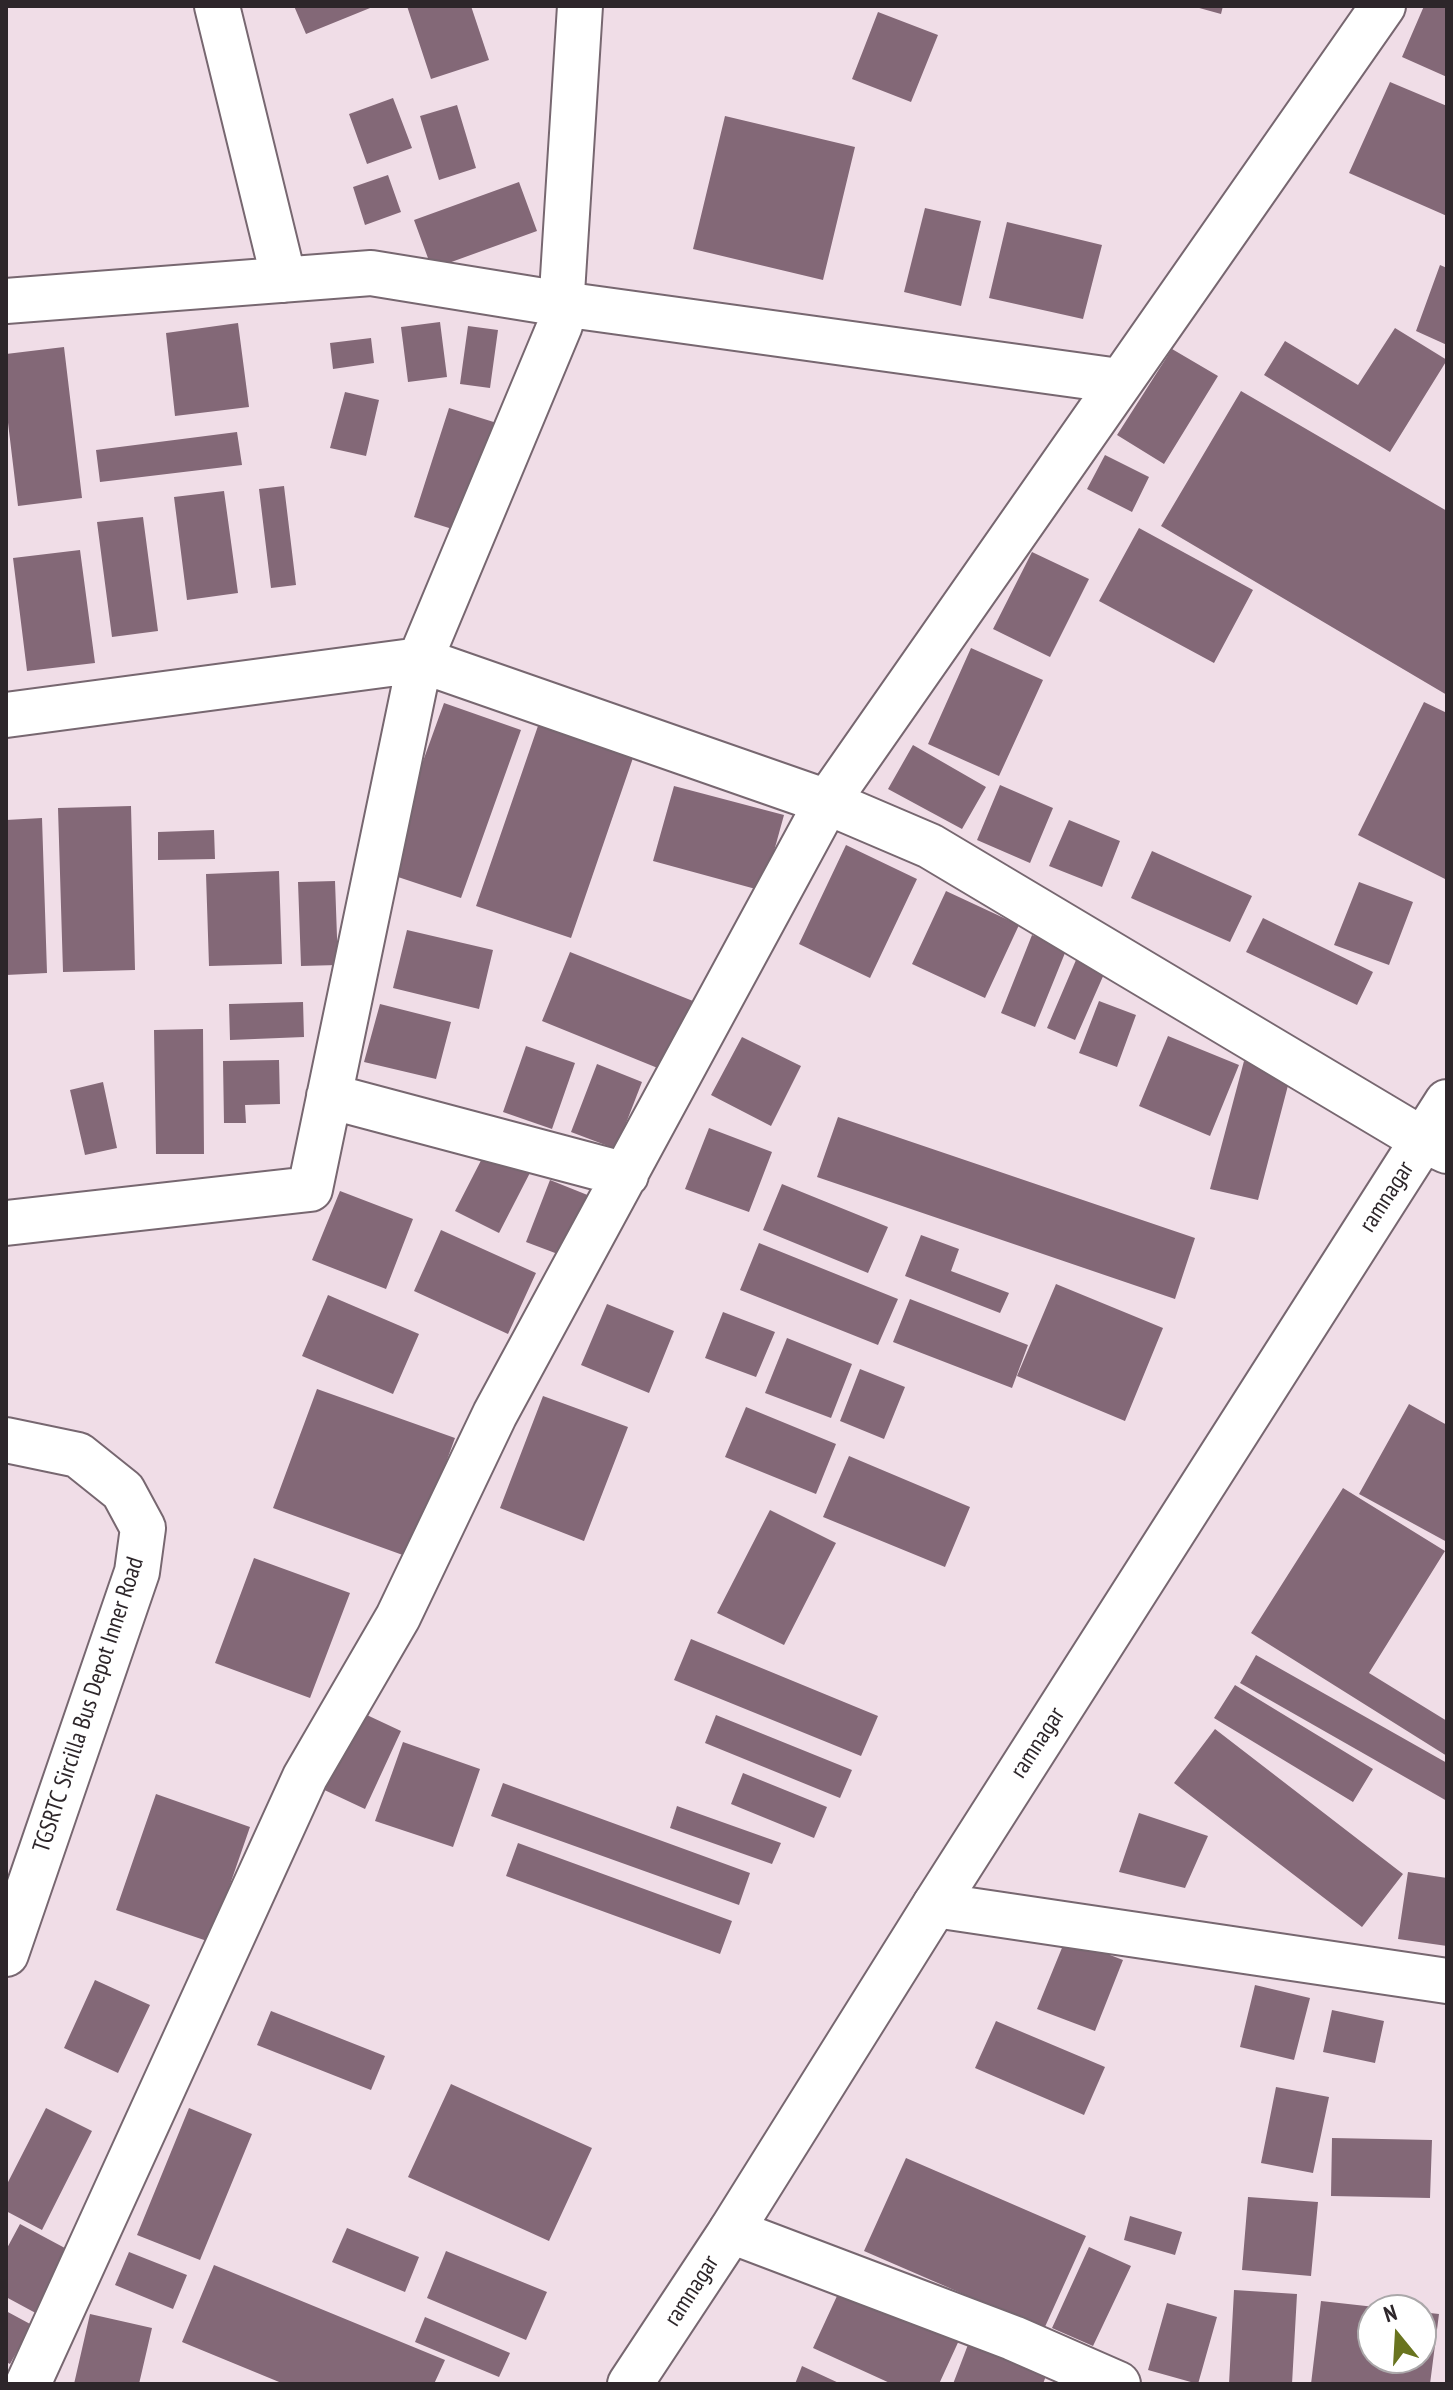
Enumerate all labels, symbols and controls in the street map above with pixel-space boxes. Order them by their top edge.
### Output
street label: ramnagar [1354,1156,1420,1238]
street label: TGSRTC Sircilla Bus Depot Inner Road [28,1554,150,1856]
street label: ramnagar [1005,1702,1071,1784]
street label: ramnagar [659,2250,725,2332]
north arrow [1357,2294,1437,2374]
text: N [1380,2298,1400,2328]

